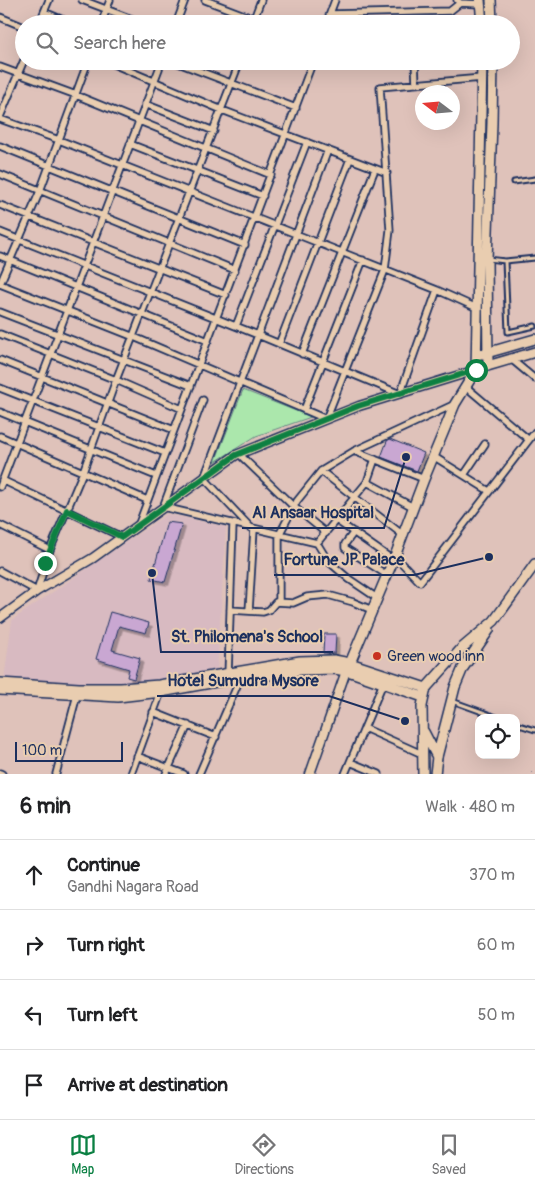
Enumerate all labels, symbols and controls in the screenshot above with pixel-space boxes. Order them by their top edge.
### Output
search box [15,15,520,70]
icon: search [33,29,61,57]
text: Search here [73,31,166,55]
north arrow [415,85,460,130]
route start [465,359,488,382]
callout: Al Ansaar Hospital [242,497,384,528]
text: Al Ansaar Hospital [252,503,374,523]
callout: Fortune JP Palace [274,544,414,575]
text: Fortune JP Palace [284,550,406,570]
route end [34,552,57,575]
callout: St. Philomena's School [161,621,333,652]
text: St. Philomena's School [171,627,323,647]
place label: Green wood inn [387,647,485,666]
marker: Green wood inn [371,650,383,662]
callout: Hotel Sumudra Mysore [157,665,329,696]
text: Hotel Sumudra Mysore [167,671,320,691]
map controls [475,714,520,759]
button: locate [475,714,520,759]
scale bar [15,739,122,762]
text: 100 m [22,742,62,759]
text: 6 min [20,793,71,820]
text: Walk · 480 m [425,797,515,817]
text: Continue [67,853,140,877]
icon: ahead [20,861,48,889]
text: 370 m [469,865,515,885]
text: Gandhi Nagara Road [67,877,199,897]
icon: right [20,931,48,959]
text: Turn right [67,933,145,957]
text: 60 m [477,935,515,955]
icon: left [20,1001,48,1029]
text: Turn left [67,1003,137,1027]
text: 50 m [478,1005,515,1025]
icon: arrive [20,1071,48,1099]
text: Arrive at destination [67,1073,228,1097]
tab: Map [69,1131,97,1178]
tab: Directions [234,1131,294,1178]
tab: Saved [431,1131,466,1178]

